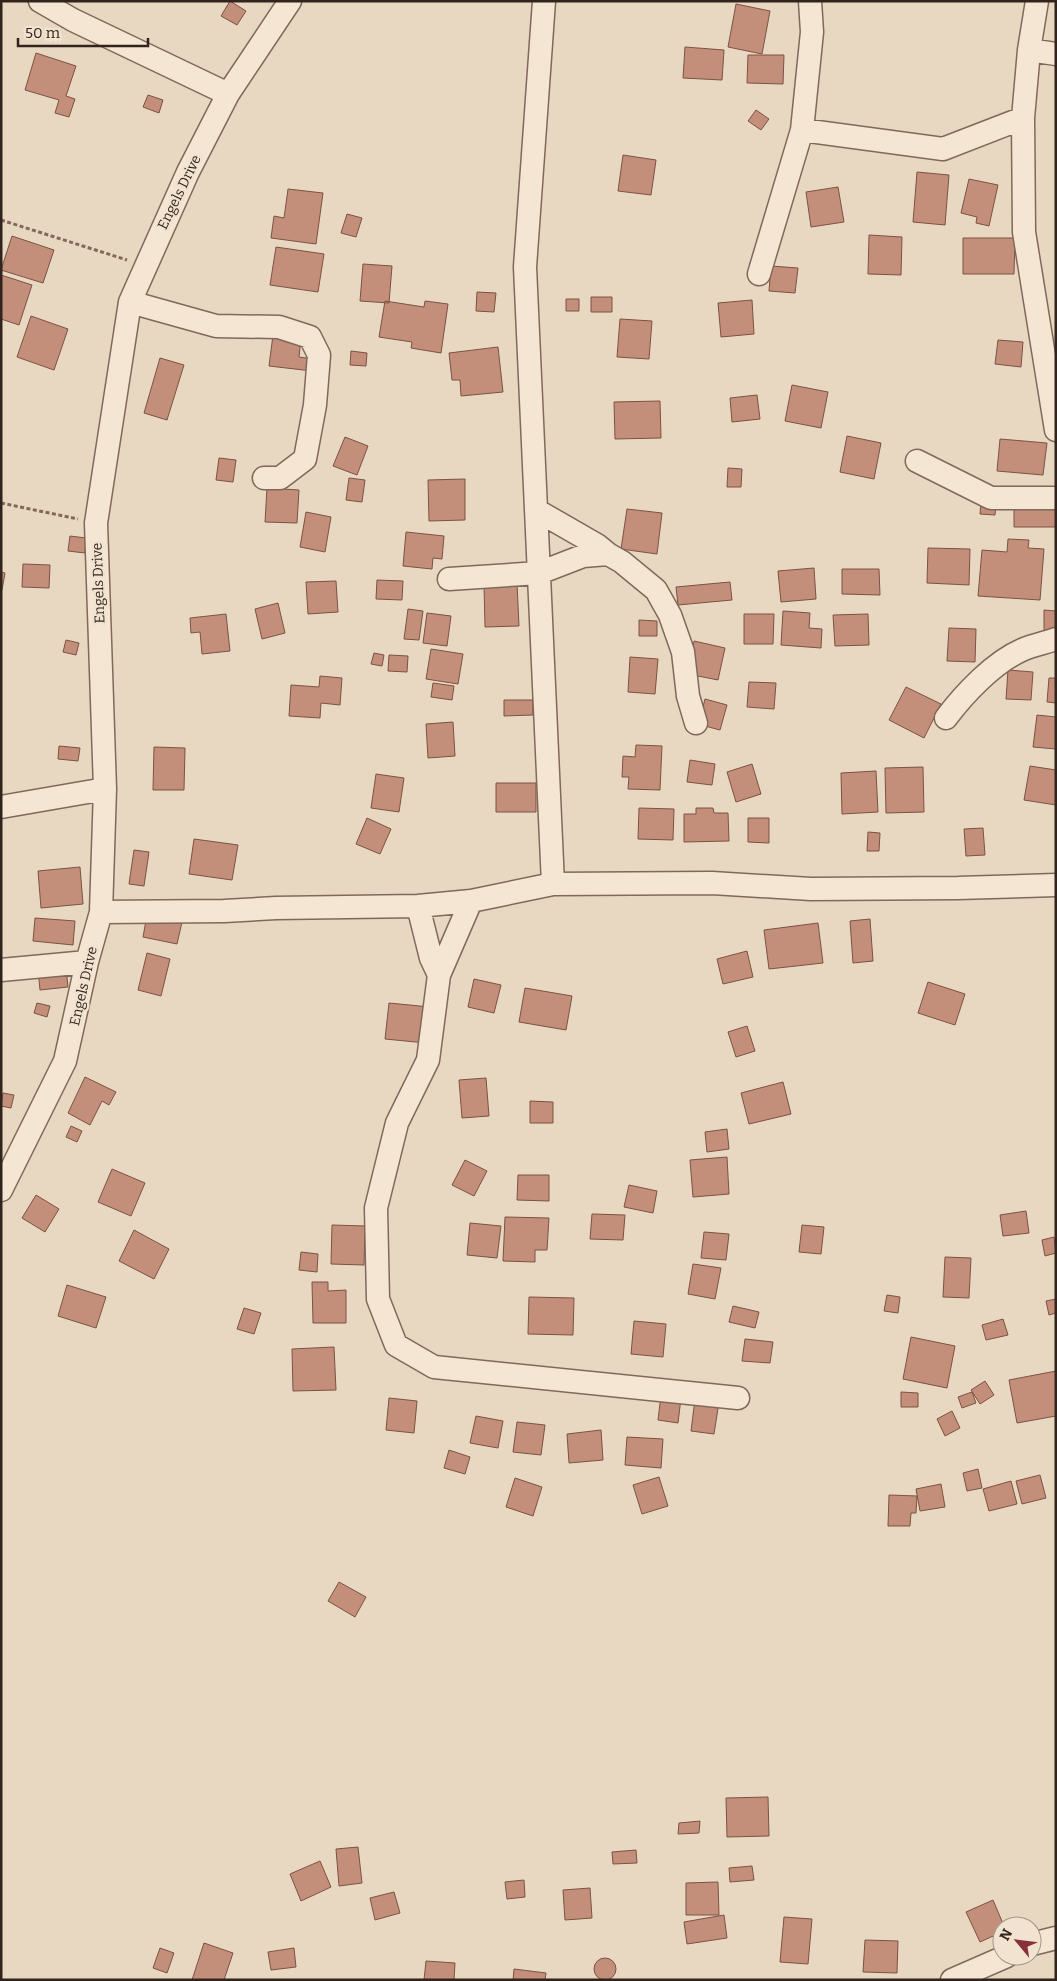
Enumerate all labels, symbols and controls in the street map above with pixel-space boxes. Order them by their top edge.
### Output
scale bar [18,15,148,47]
text: 50 m [25,24,61,42]
street label: Engels Drive [154,152,205,232]
street label: Engels Drive [89,542,108,624]
street label: Engels Drive [66,945,101,1027]
north arrow [992,1916,1042,1966]
text: N [996,1926,1016,1944]

